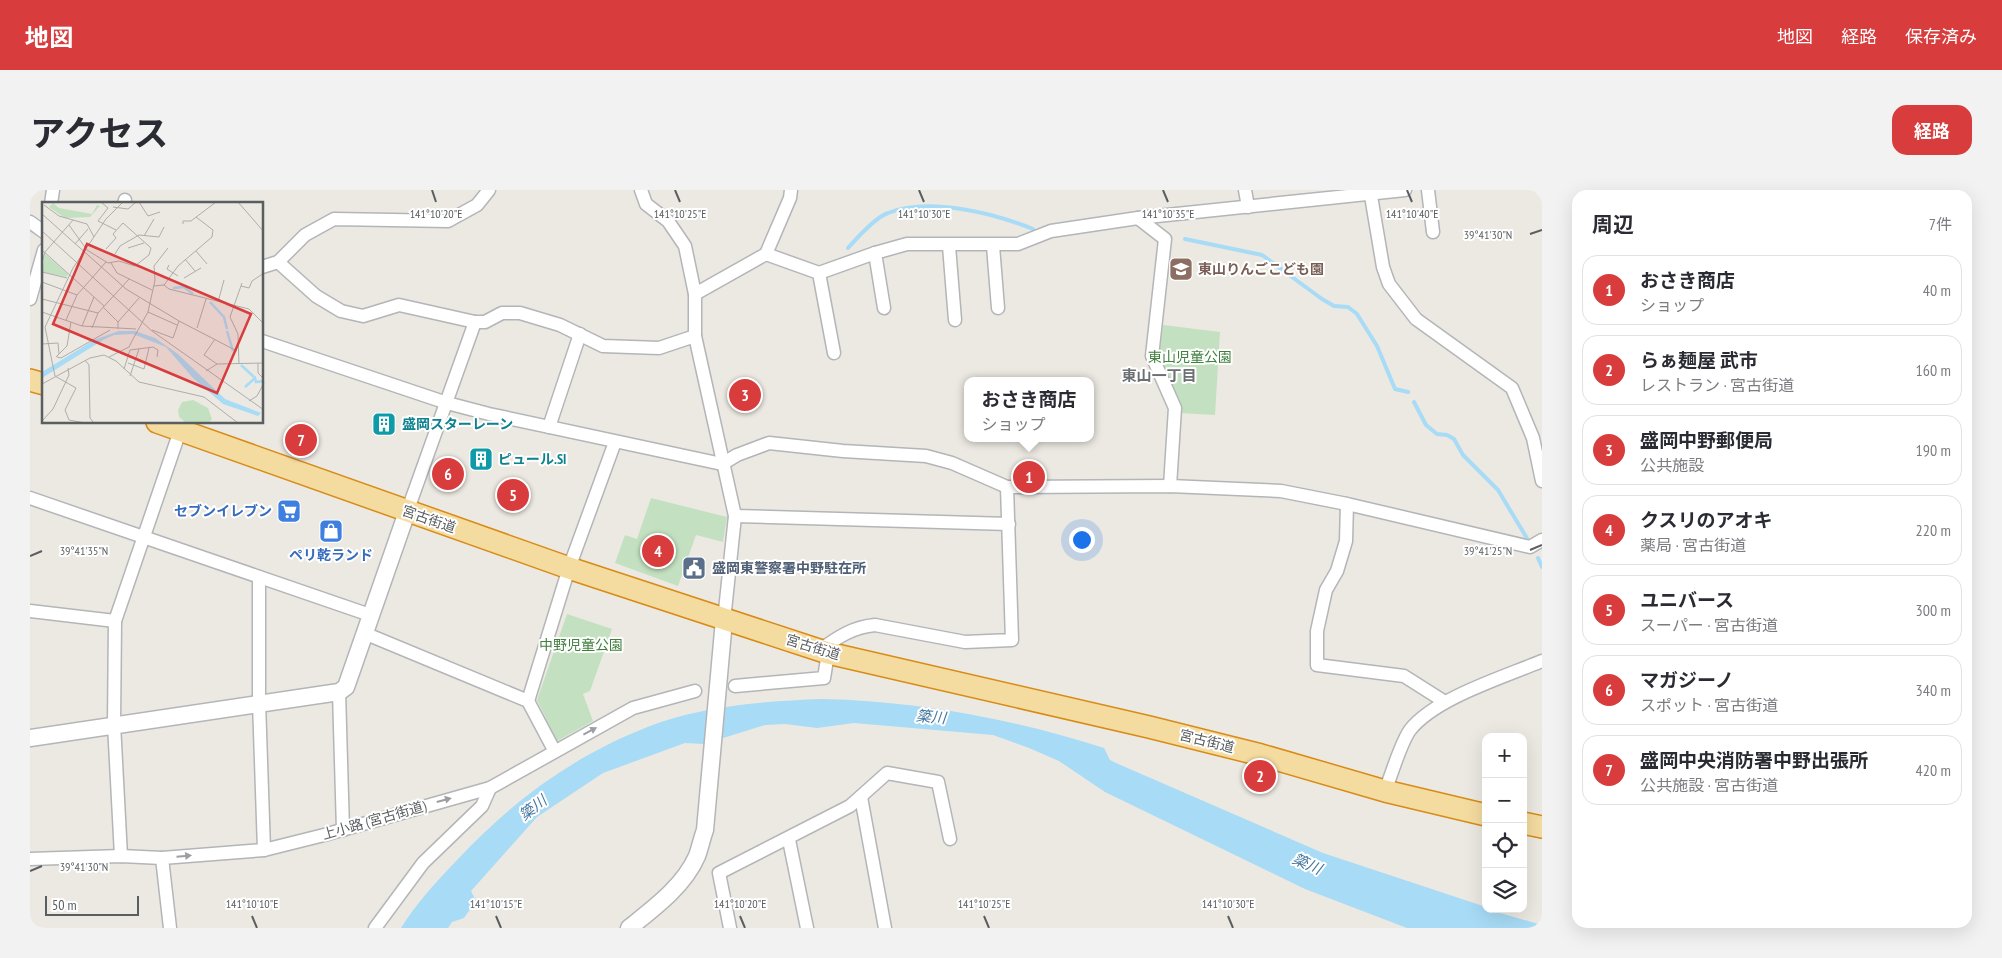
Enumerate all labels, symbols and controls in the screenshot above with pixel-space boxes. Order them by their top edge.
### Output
text: 地図 [25,22,73,53]
text: 地図 [1777,25,1813,48]
text: 経路 [1841,25,1877,48]
text: 保存済み [1905,25,1977,48]
button: 経路 [1892,105,1972,155]
text: アクセス [30,110,168,156]
inset map [42,202,264,424]
text: 141°10'20"E [410,206,462,221]
text: 141°10'25"E [654,206,706,221]
text: 141°10'30"E [898,206,950,221]
text: 141°10'35"E [1142,206,1194,221]
text: 141°10'40"E [1386,206,1438,221]
text: 周辺 [1592,211,1634,238]
text: 7件 [1929,214,1952,234]
text: 39°41'30"N [1464,227,1512,242]
school or university icon: 東山りんごこども園 [1168,256,1194,282]
place label: 東山りんごこども園 [1198,260,1324,278]
text: おさき商店 [1640,268,1735,292]
text: 1 [1605,280,1613,300]
text: 40 m [1923,280,1951,300]
text: ショップ [1640,295,1704,315]
park label: 東山児童公園 [1148,348,1232,366]
text: らぁ麺屋 武市 [1640,348,1758,372]
text: 2 [1605,360,1613,380]
text: 160 m [1916,360,1951,380]
district label: 東山一丁目 [1121,366,1197,385]
text: レストラン · 宮古街道 [1640,375,1794,395]
pin: 3 [729,376,761,414]
popup [964,377,1094,442]
text: おさき商店 [981,387,1077,411]
building icon: 盛岡スターレーン [371,411,397,437]
text: ショップ [981,414,1046,434]
place label: 盛岡スターレーン [402,415,513,433]
pin: 7 [285,421,317,459]
text: 盛岡中野郵便局 [1640,428,1773,452]
text: 3 [1605,440,1613,460]
text: 190 m [1916,440,1951,460]
building icon: ピュール.SI [468,446,494,472]
place label: ピュール.SI [498,450,566,468]
pin: 6 [432,455,464,493]
text: 公共施設 [1640,455,1704,475]
pin: 1 [1013,458,1045,496]
pin: 5 [497,476,529,514]
supermarket icon: セブンイレブン [276,498,302,524]
street label: 宮古街道 [400,501,458,537]
place label: セブンイレブン [174,502,272,520]
text: クスリのアオキ [1640,508,1772,532]
shop icon: ペリ乾ランド [318,518,344,544]
text: 4 [1605,520,1613,540]
text: 220 m [1916,520,1951,540]
your location [1069,527,1095,553]
pin: 4 [642,532,674,570]
text: 薬局 · 宮古街道 [1640,535,1746,555]
text: 39°41'35"N [60,543,108,558]
text: 39°41'25"N [1464,543,1512,558]
place label: ペリ乾ランド [289,546,373,564]
public building icon: 盛岡東警察署中野駐在所 [681,555,707,581]
place label: 盛岡東警察署中野駐在所 [712,559,866,577]
text: ユニバース [1640,588,1734,612]
text: 5 [1605,600,1613,620]
text: 300 m [1916,600,1951,620]
text: スーパー · 宮古街道 [1640,615,1778,635]
street label: 宮古街道 [784,630,842,664]
park label: 中野児童公園 [539,636,623,654]
text: マガジーノ [1640,668,1734,692]
text: 6 [1605,680,1613,700]
text: 340 m [1916,680,1951,700]
text: スポット · 宮古街道 [1640,695,1778,715]
water label: 簗川 [915,706,949,727]
street label: 宮古街道 [1178,725,1236,757]
one-way arrow [583,727,597,735]
map controls [1482,733,1527,913]
button: + [1482,733,1527,778]
text: 盛岡中央消防署中野出張所 [1640,748,1868,772]
pin: 2 [1244,757,1276,795]
text: 7 [1605,760,1613,780]
text: 420 m [1916,760,1951,780]
text: 公共施設 · 宮古街道 [1640,775,1778,795]
button: − [1482,778,1527,823]
water label: 簗川 [515,790,552,824]
street label: 上小路 (宮古街道) [320,796,429,843]
one-way arrow [437,796,452,804]
button: locate [1482,823,1527,868]
water label: 簗川 [1290,849,1327,879]
one-way arrow [176,852,192,860]
text: 39°41'30"N [60,859,108,874]
button: layers [1482,868,1527,913]
scale bar [45,893,139,916]
text: 50 m [52,896,77,914]
text: 141°10'10"E [226,896,278,911]
text: 141°10'15"E [470,896,522,911]
text: 141°10'20"E [714,896,766,911]
text: 141°10'25"E [958,896,1010,911]
text: 141°10'30"E [1202,896,1254,911]

